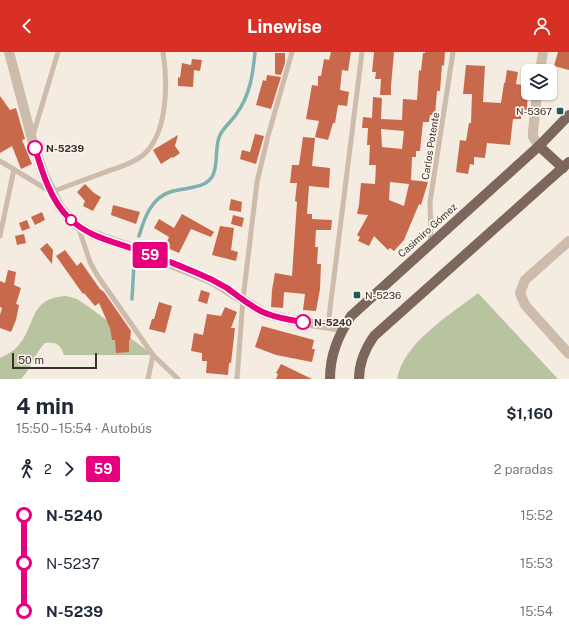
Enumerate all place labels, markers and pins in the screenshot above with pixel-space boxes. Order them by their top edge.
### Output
place label: N-5367 [516,105,552,117]
marker: N-5367 [555,106,565,116]
marker: N-5239 [27,140,43,156]
place label: N-5239 [46,142,84,154]
unlabelled marker [65,214,77,226]
place label: N-5236 [365,289,401,301]
marker: N-5236 [352,290,362,300]
marker: N-5240 [295,314,311,330]
place label: N-5240 [314,316,352,328]

